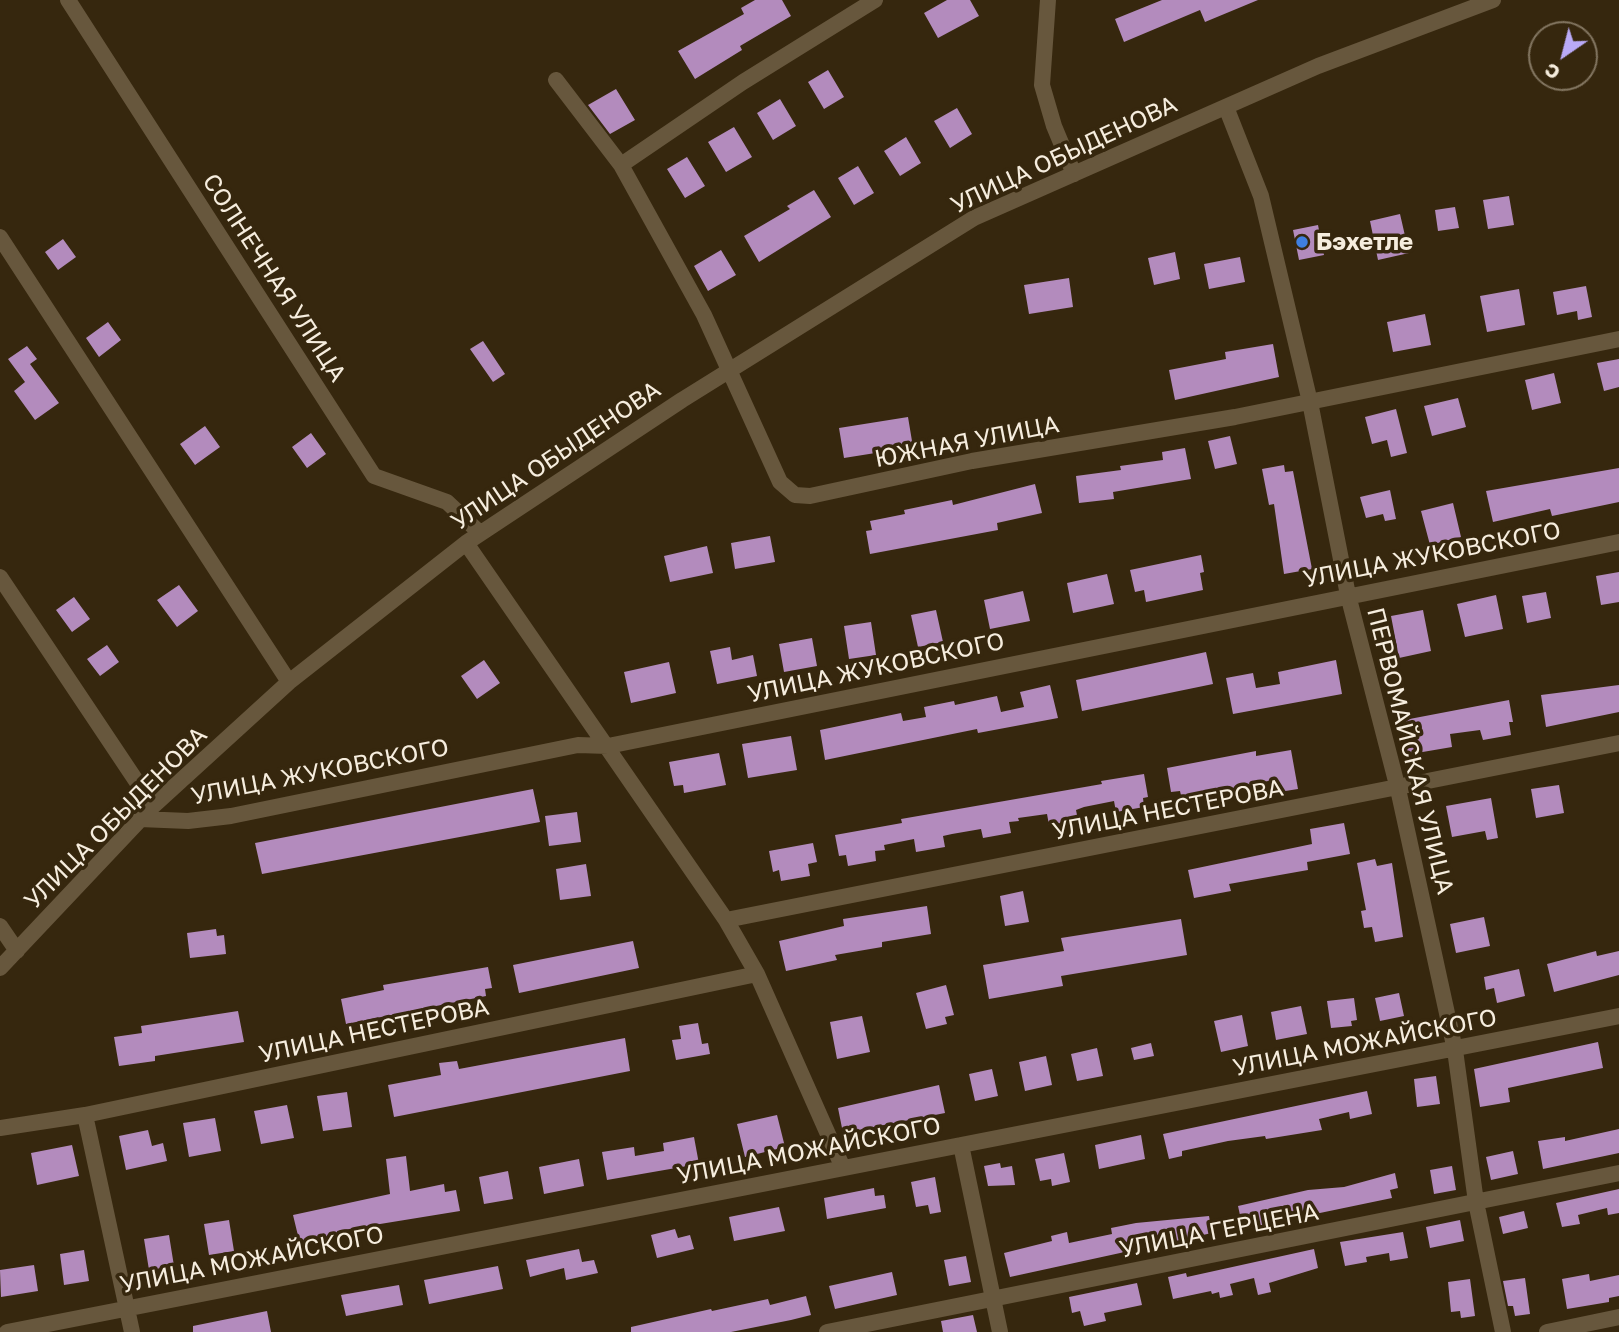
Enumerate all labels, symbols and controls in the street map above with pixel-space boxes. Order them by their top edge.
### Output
north arrow [1528,21,1598,91]
text: С [1540,59,1564,85]
street label: УЛИЦА ОБЫДЕНОВА [946,90,1182,220]
street label: СОЛНЕЧНАЯ УЛИЦА [196,169,352,387]
place label: Бэхетле [1316,228,1413,256]
marker: Бэхетле [1294,234,1310,250]
street label: УЛИЦА ОБЫДЕНОВА [446,375,666,537]
street label: ЮЖНАЯ УЛИЦА [872,410,1062,474]
street label: УЛИЦА ЖУКОВСКОГО [1301,516,1563,594]
street label: ПЕРВОМАЙСКАЯ УЛИЦА [1360,605,1460,897]
street label: УЛИЦА ЖУКОВСКОГО [745,627,1007,709]
street label: УЛИЦА ОБЫДЕНОВА [19,721,213,915]
street label: УЛИЦА ЖУКОВСКОГО [189,733,451,811]
street label: УЛИЦА НЕСТЕРОВА [1050,773,1286,847]
street label: УЛИЦА НЕСТЕРОВА [256,993,492,1069]
street label: УЛИЦА МОЖАЙСКОГО [1231,1003,1499,1083]
street label: УЛИЦА МОЖАЙСКОГО [675,1111,943,1191]
street label: УЛИЦА ГЕРЦЕНА [1117,1198,1321,1264]
street label: УЛИЦА МОЖАЙСКОГО [118,1220,386,1300]

